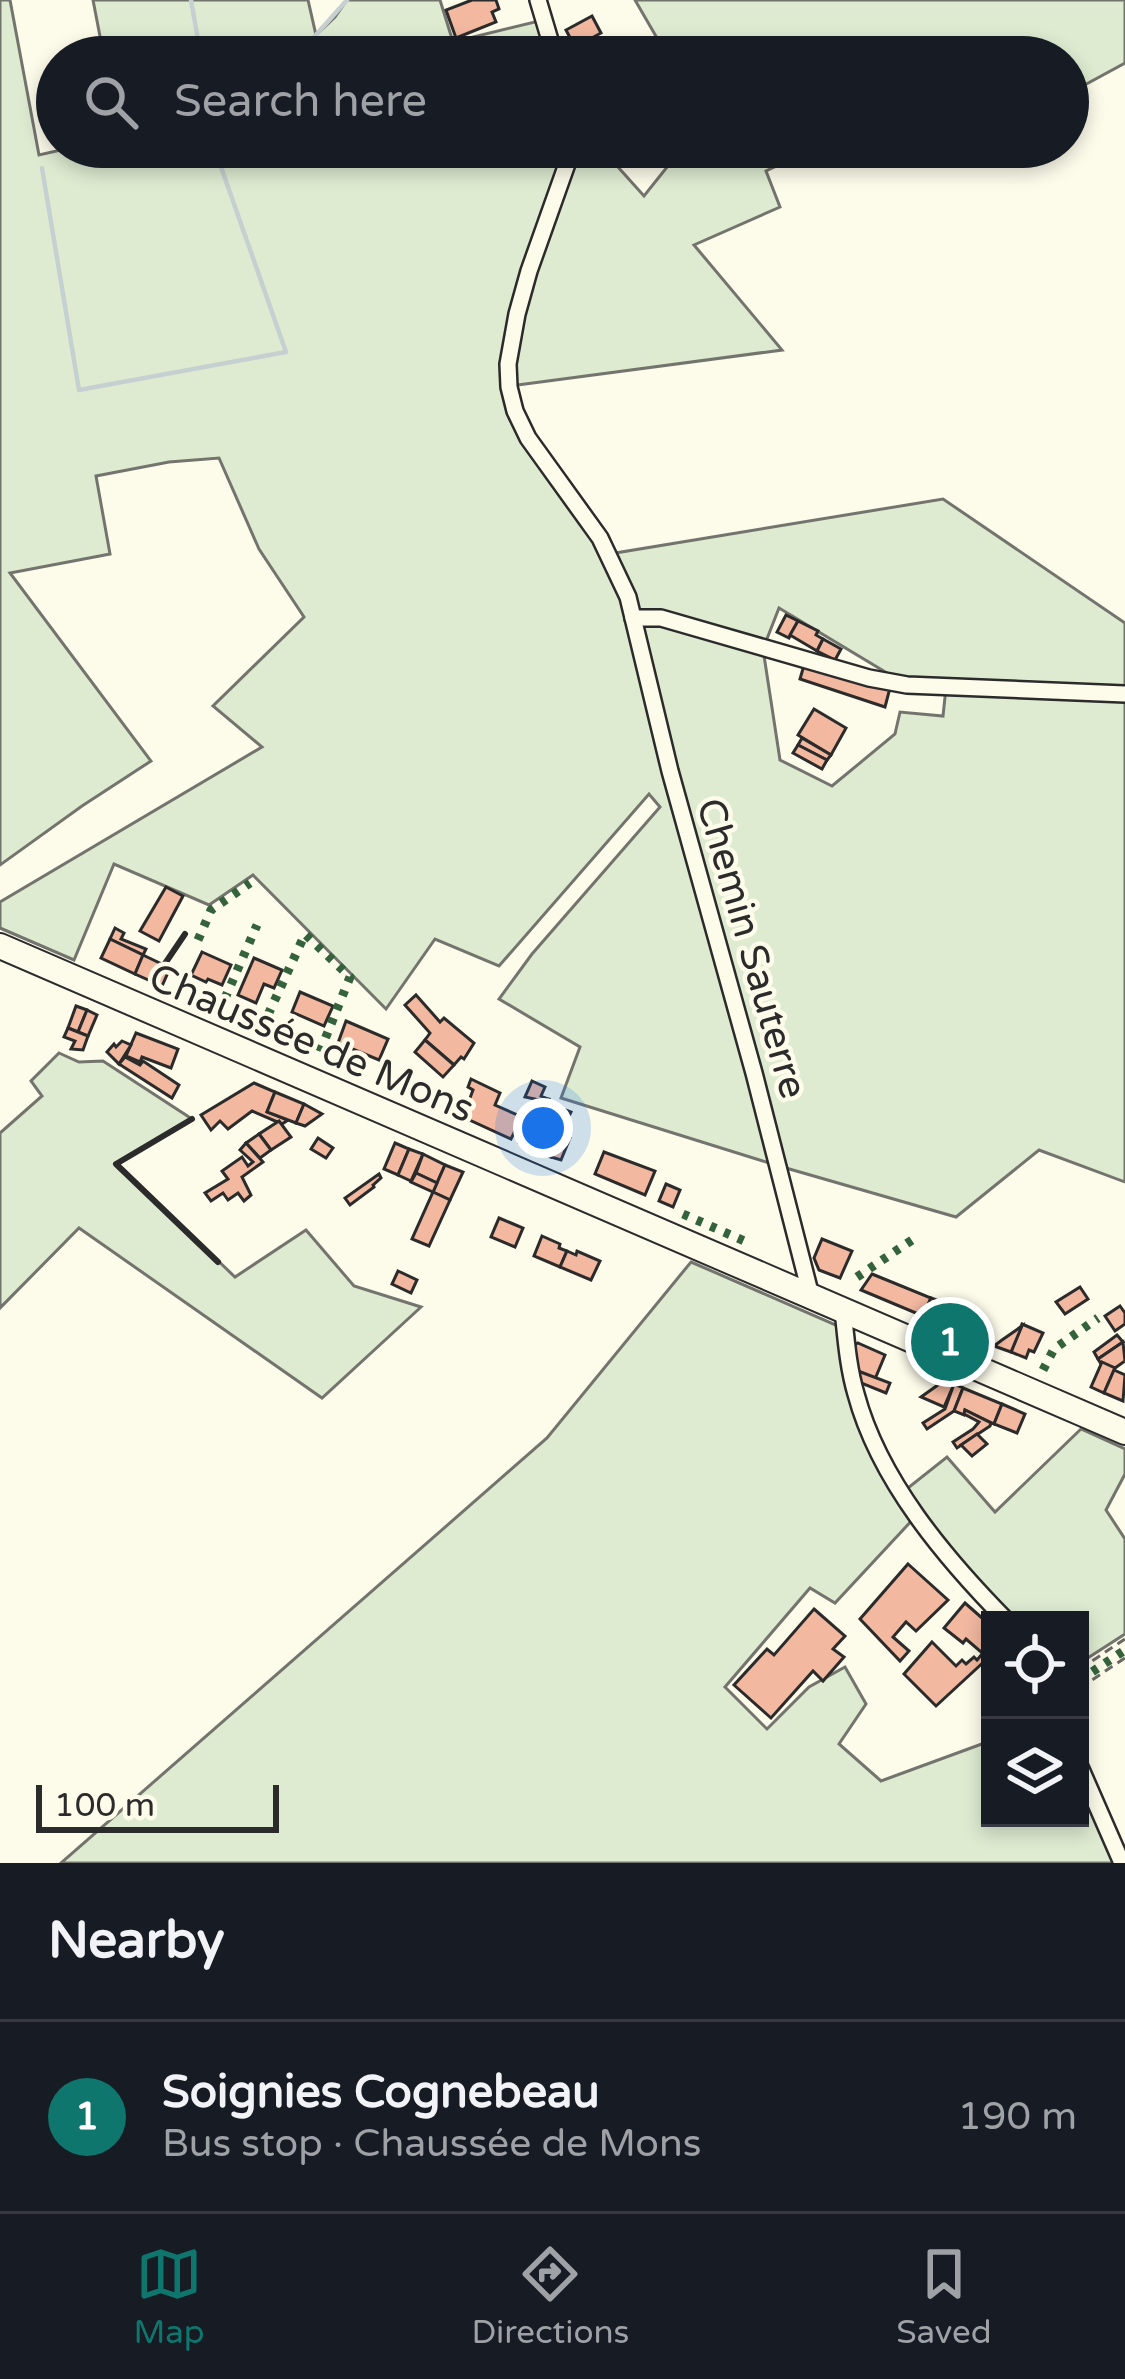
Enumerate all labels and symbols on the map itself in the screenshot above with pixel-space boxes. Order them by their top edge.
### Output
street label: Chemin Sauterre [686,793,817,1104]
street label: Chaussée de Mons [142,954,481,1133]
your location [513,1098,573,1158]
pin: 1 [911,1297,989,1387]
scale bar [36,1779,279,1832]

